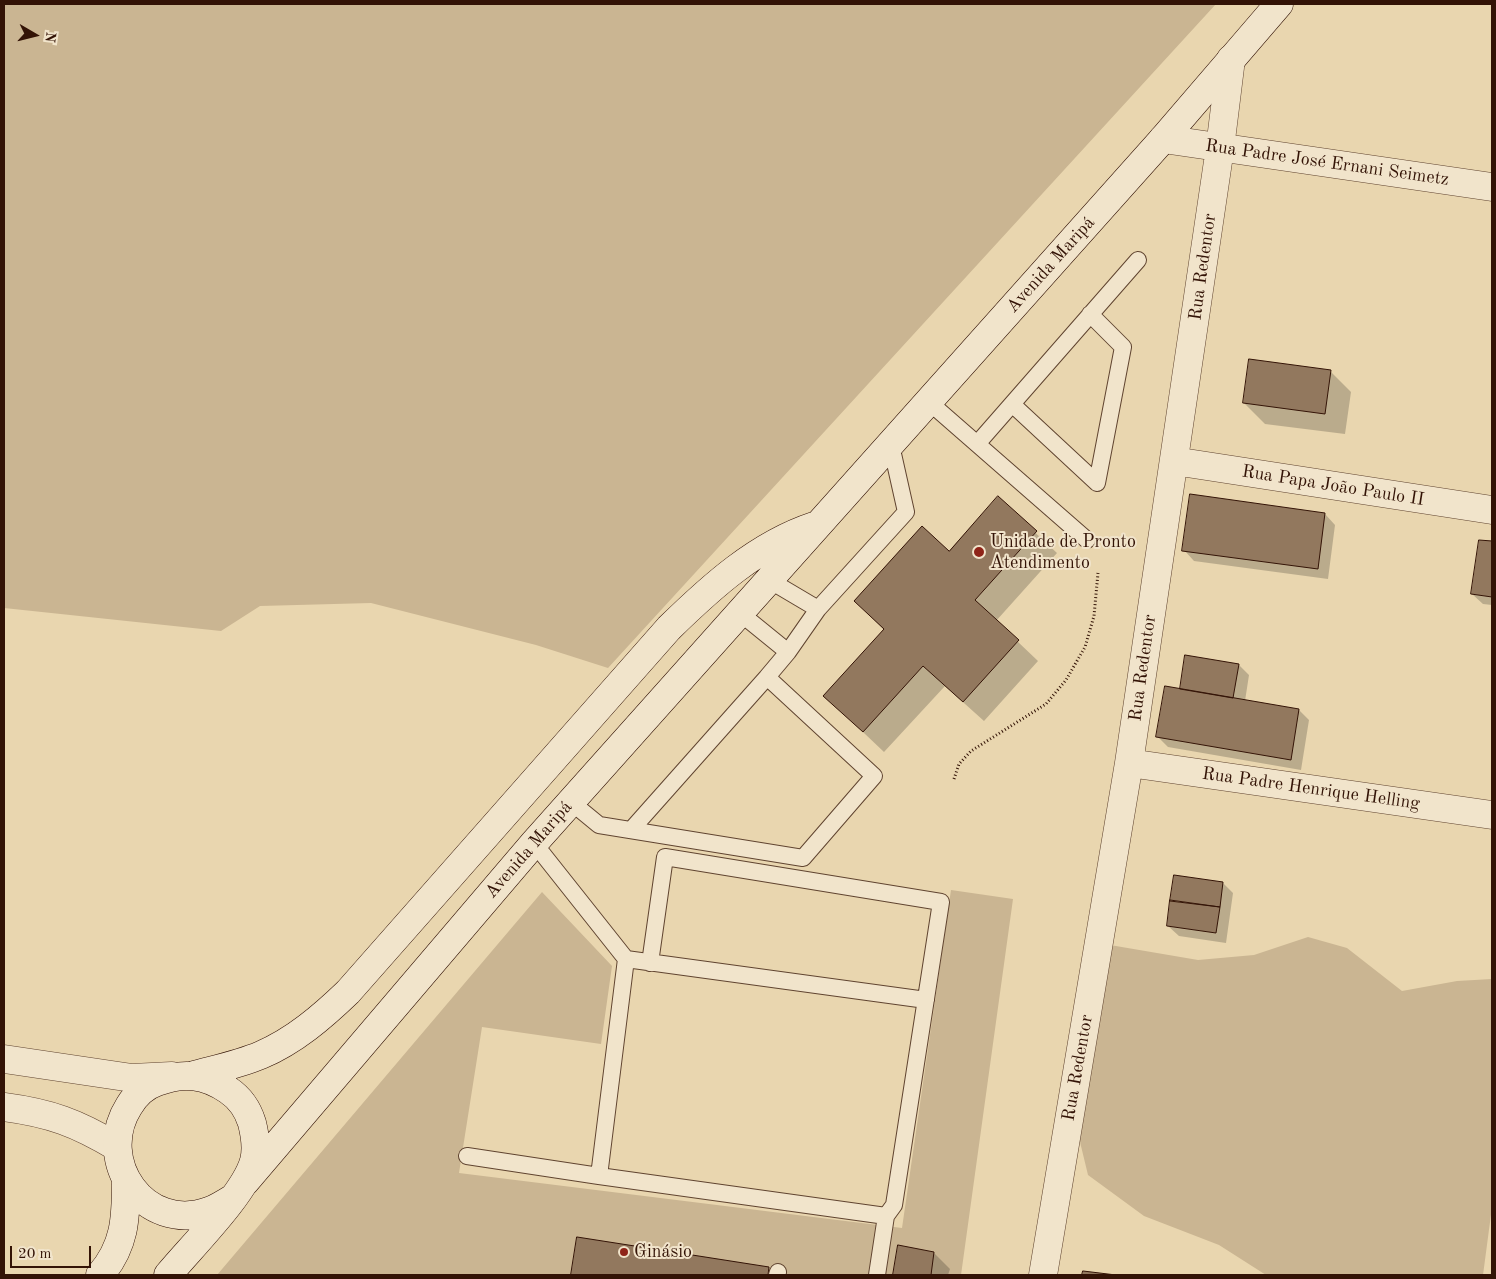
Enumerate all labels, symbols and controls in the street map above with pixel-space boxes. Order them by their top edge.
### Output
north arrow [10,10,60,60]
text: N [42,31,58,43]
street label: Rua Padre José Ernani Seimetz [1204,135,1450,191]
street label: Avenida Maripá [1002,212,1100,318]
street label: Rua Redentor [1185,212,1221,322]
street label: Rua Papa João Paulo II [1240,461,1426,511]
place label: Unidade de Pronto Atendimento [990,531,1136,574]
marker: Unidade de Pronto Atendimento [972,545,986,559]
street label: Rua Redentor [1125,613,1161,723]
street label: Rua Padre Henrique Helling [1201,763,1421,815]
street label: Avenida Maripá [481,797,577,903]
street label: Rua Redentor [1058,1013,1098,1123]
scale bar [12,1236,94,1268]
place label: Ginásio [634,1241,692,1263]
marker: Ginásio [618,1246,630,1258]
text: 20 m [18,1247,52,1262]

